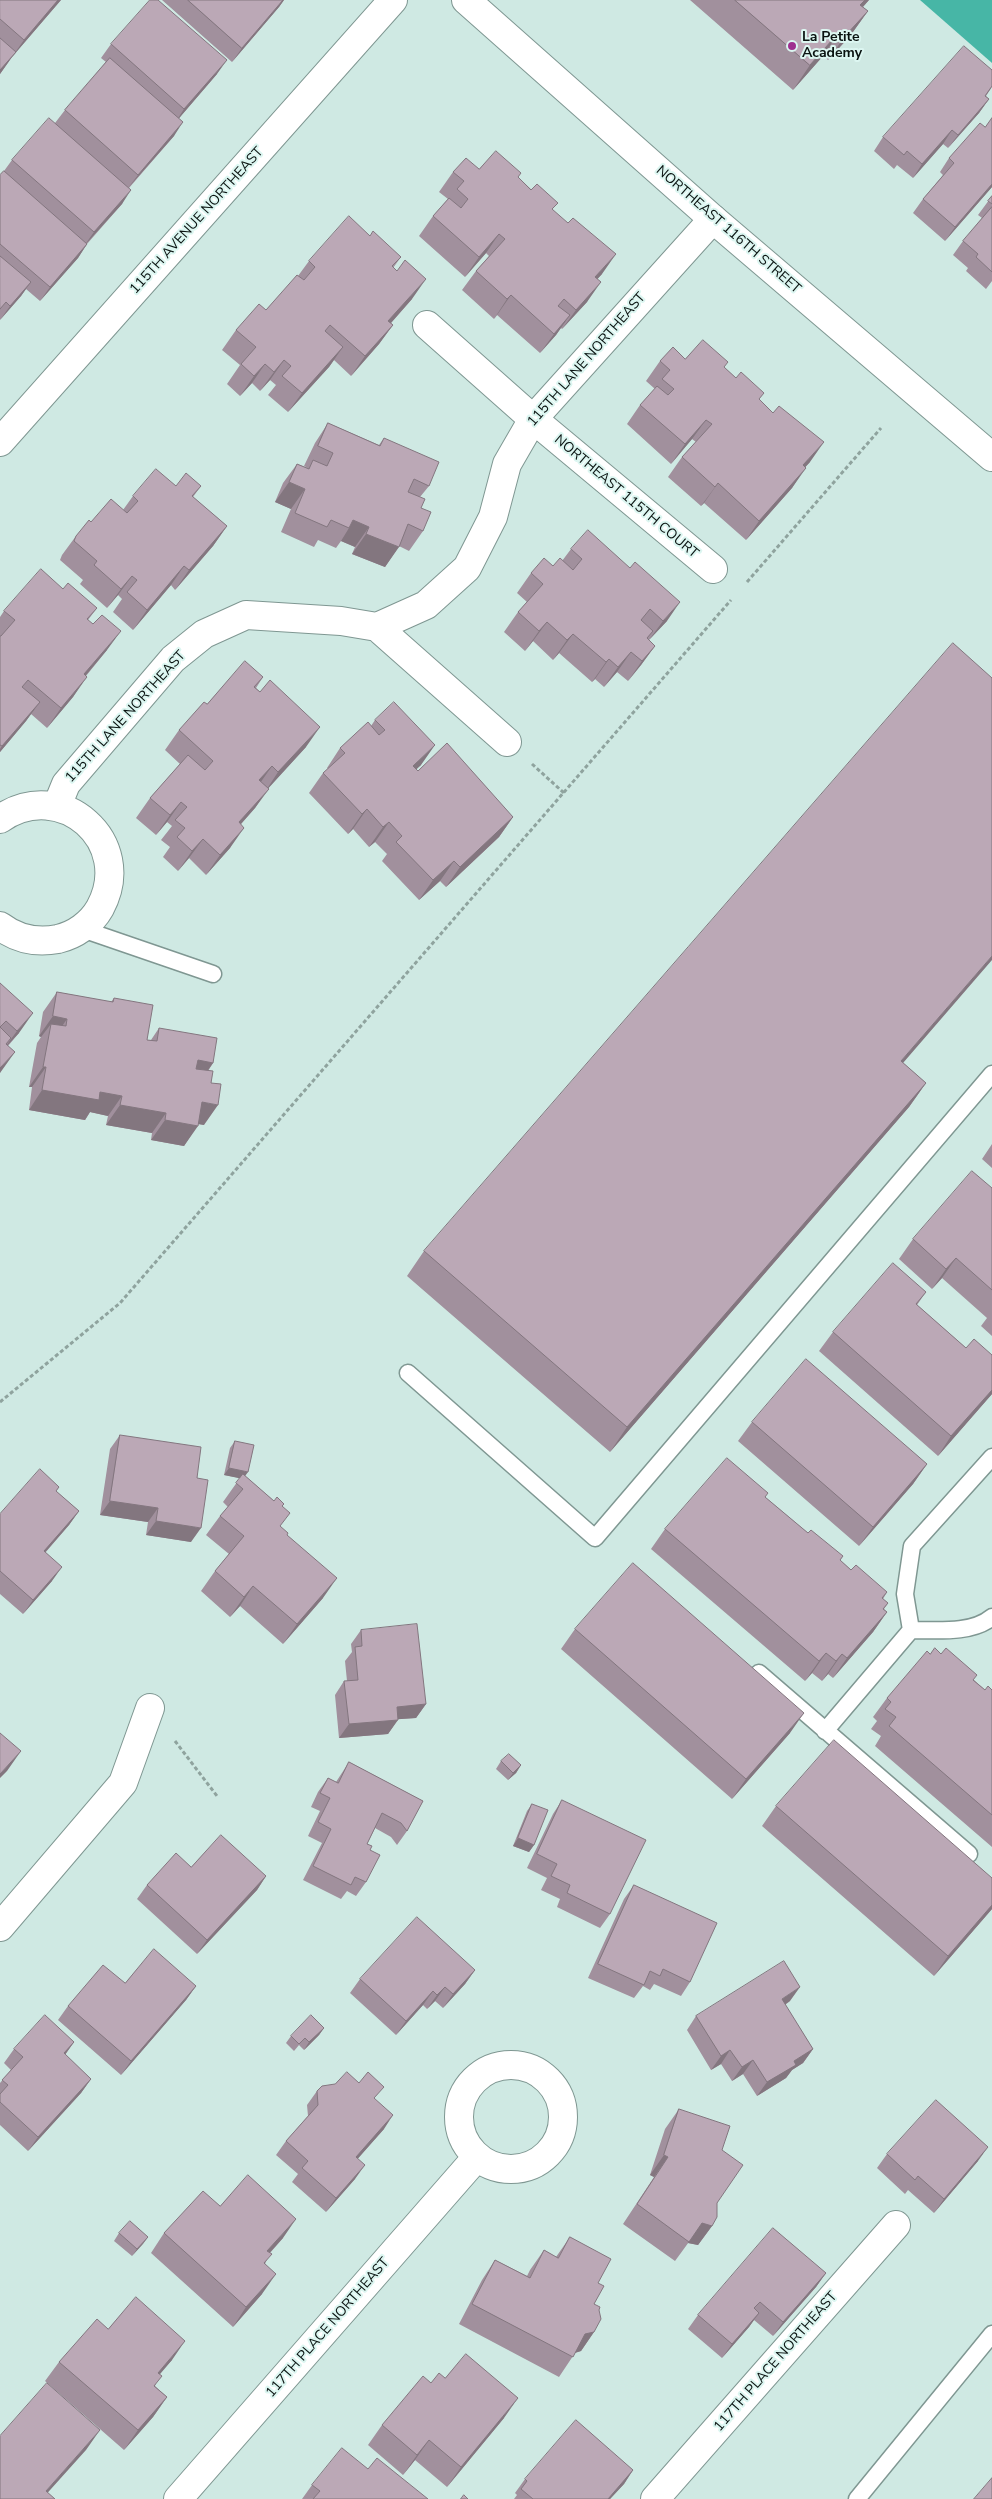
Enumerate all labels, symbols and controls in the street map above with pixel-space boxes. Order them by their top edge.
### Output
place label: La Petite Academy [802,30,862,62]
marker: La Petite Academy [786,40,798,52]
street label: 115TH AVENUE NORTHEAST [127,144,267,298]
street label: NORTHEAST 116TH STREET [652,163,804,297]
street label: 115TH LANE NORTHEAST [524,290,650,430]
street label: NORTHEAST 115TH COURT [550,432,702,562]
street label: 115TH LANE NORTHEAST [62,648,190,786]
street label: 117TH PLACE NORTHEAST [263,2255,393,2401]
street label: 117TH PLACE NORTHEAST [711,2289,841,2435]

